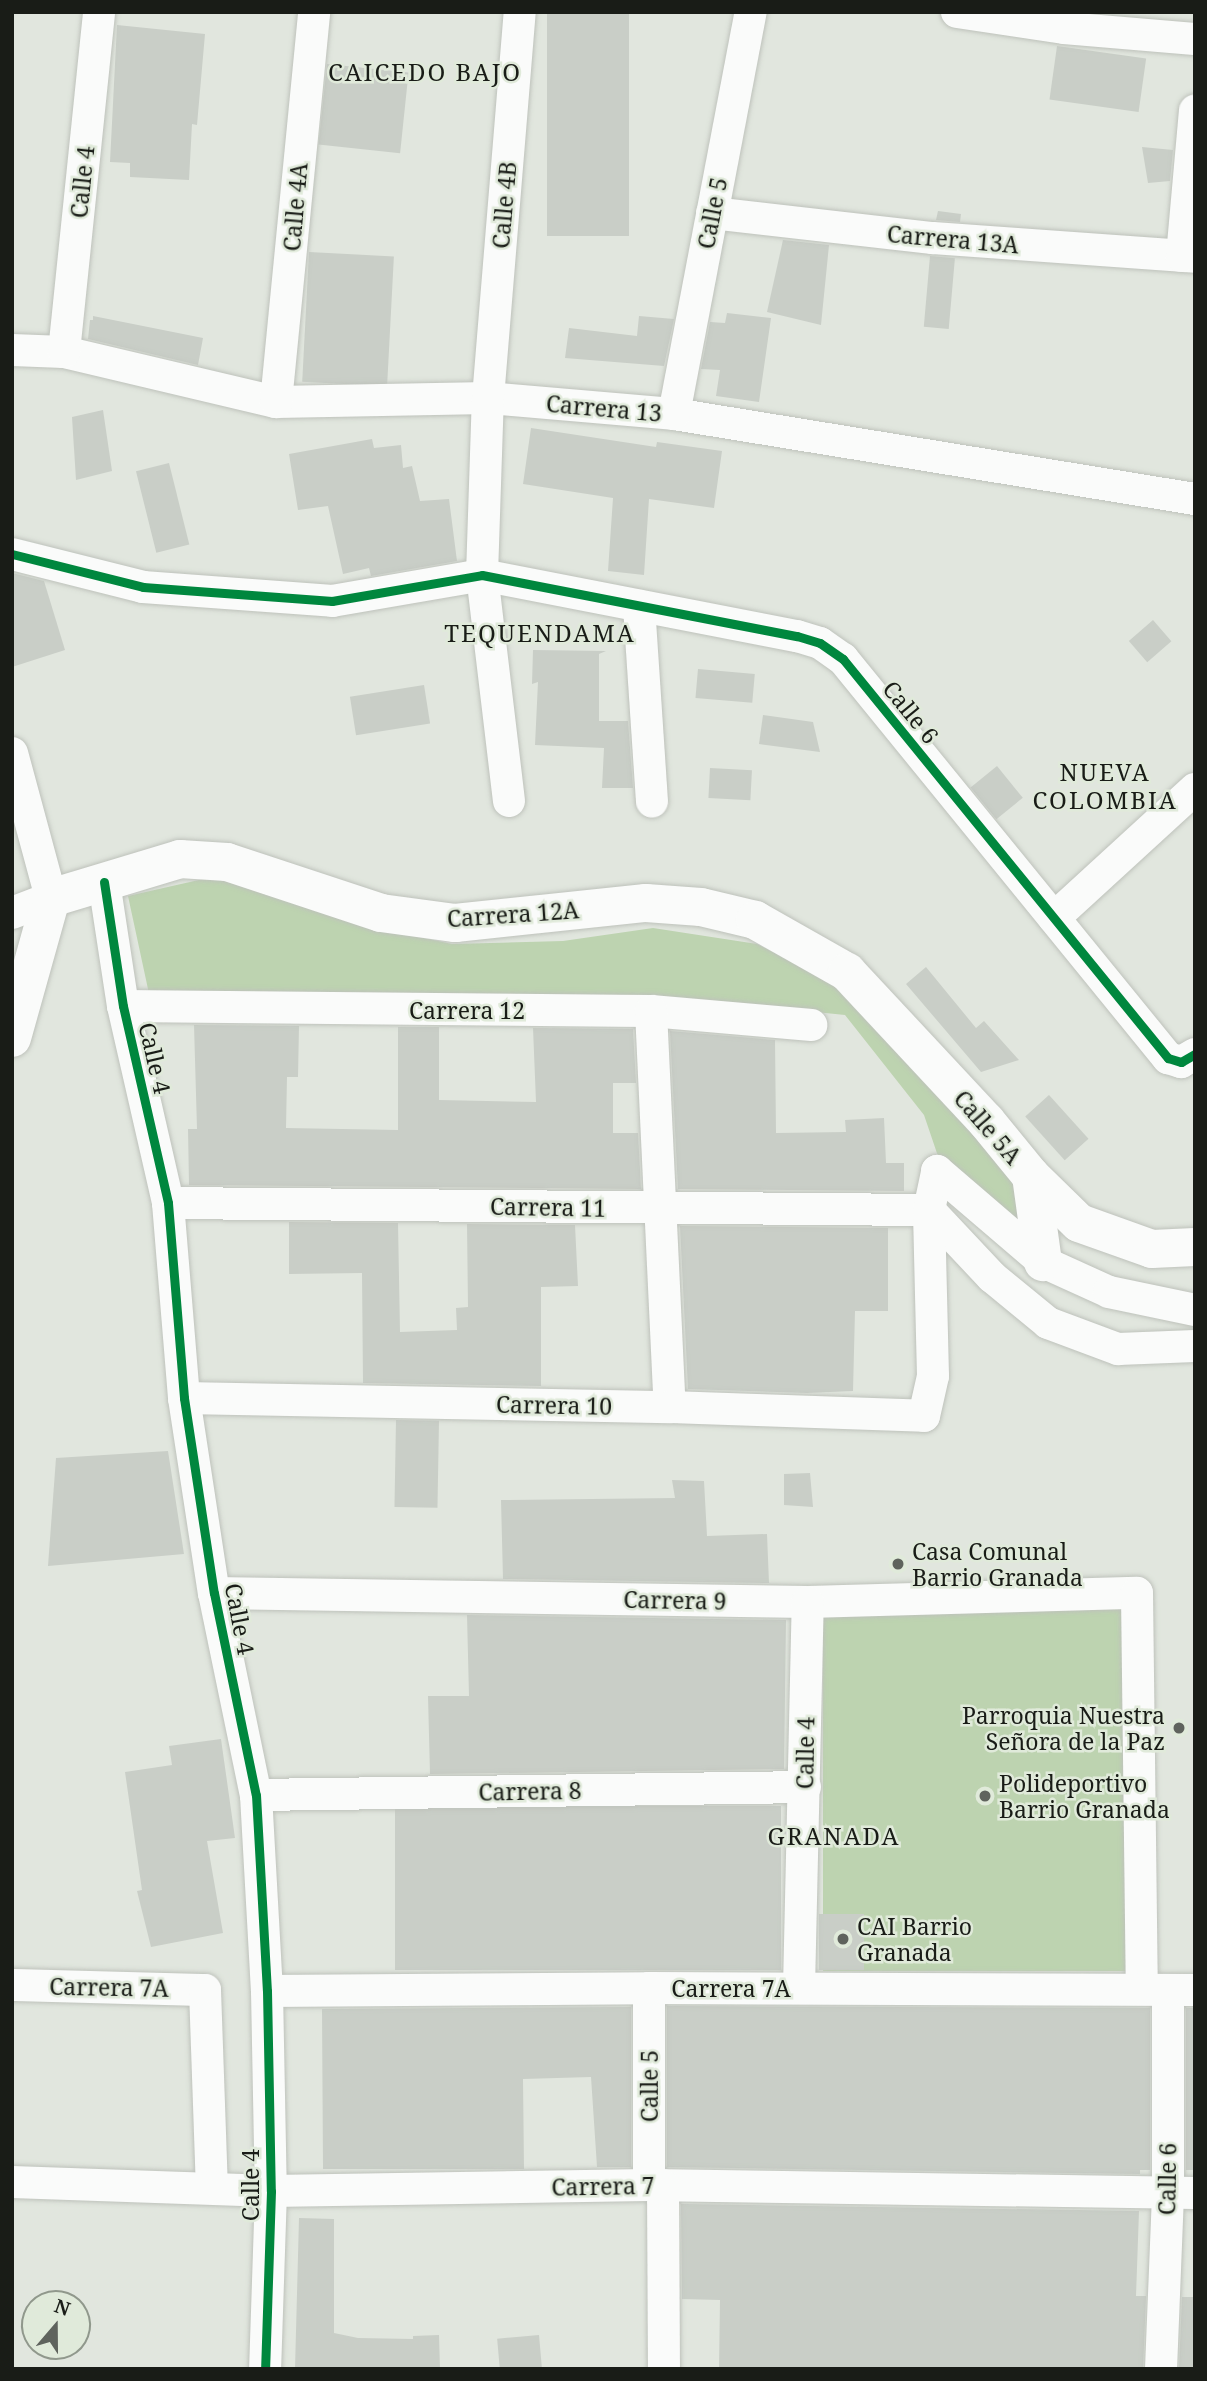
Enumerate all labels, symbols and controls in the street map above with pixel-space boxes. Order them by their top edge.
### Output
district label: CAICEDO BAJO [329,58,521,86]
street label: Calle 4 [64,145,100,219]
street label: Calle 4B [486,160,522,250]
street label: Calle 4A [277,162,313,252]
street label: Calle 5 [692,175,732,251]
street label: Carrera 13A [886,219,1020,259]
street label: Carrera 13 [545,389,663,427]
district label: TEQUENDAMA [446,619,634,647]
street label: Calle 6 [877,675,945,749]
district label: NUEVA COLOMBIA [1033,758,1177,814]
street label: Carrera 12A [446,896,580,932]
street label: Carrera 12 [409,996,525,1024]
street label: Calle 4 [133,1020,177,1096]
street label: Calle 5A [948,1084,1028,1170]
street label: Carrera 11 [490,1192,606,1222]
street label: Carrera 10 [496,1390,612,1420]
place label: Casa Comunal Barrio Granada [912,1537,1083,1591]
marker: Casa Comunal Barrio Granada [890,1556,906,1572]
street label: Calle 4 [220,1581,260,1657]
street label: Carrera 9 [623,1585,727,1615]
place label: Parroquia Nuestra Señora de la Paz [962,1701,1165,1755]
street label: Calle 4 [791,1717,819,1789]
marker: Parroquia Nuestra Señora de la Paz [1171,1720,1187,1736]
place label: Polideportivo Barrio Granada [999,1769,1170,1823]
street label: Carrera 8 [478,1776,582,1806]
marker: Polideportivo Barrio Granada [977,1788,993,1804]
district label: GRANADA [768,1822,900,1850]
place label: CAI Barrio Granada [857,1912,972,1966]
marker: CAI Barrio Granada [835,1931,851,1947]
street label: Carrera 7A [49,1972,169,2002]
street label: Carrera 7A [671,1974,791,2002]
street label: Calle 5 [635,2050,663,2122]
street label: Calle 6 [1153,2143,1181,2215]
street label: Calle 4 [236,2149,264,2221]
street label: Carrera 7 [551,2171,655,2201]
north arrow [21,2290,91,2360]
text: N [51,2292,74,2322]

